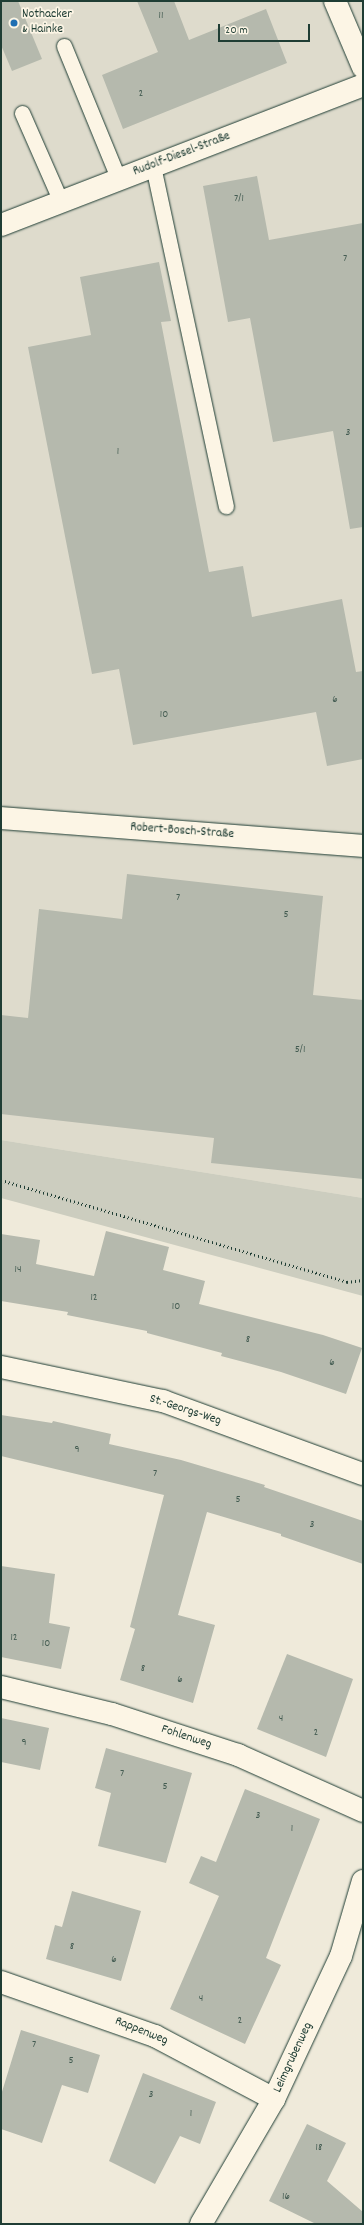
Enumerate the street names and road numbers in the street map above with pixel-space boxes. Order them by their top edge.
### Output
street label: Rudolf-Diesel-Straße [131,129,233,181]
street label: Robert-Bosch-Straße [130,821,234,843]
street label: St.-Georgs-Weg [147,1392,223,1430]
street label: Fohlenweg [159,1723,213,1753]
street label: Rappenweg [112,2014,170,2050]
street label: Leimgrubenweg [271,2020,317,2096]

